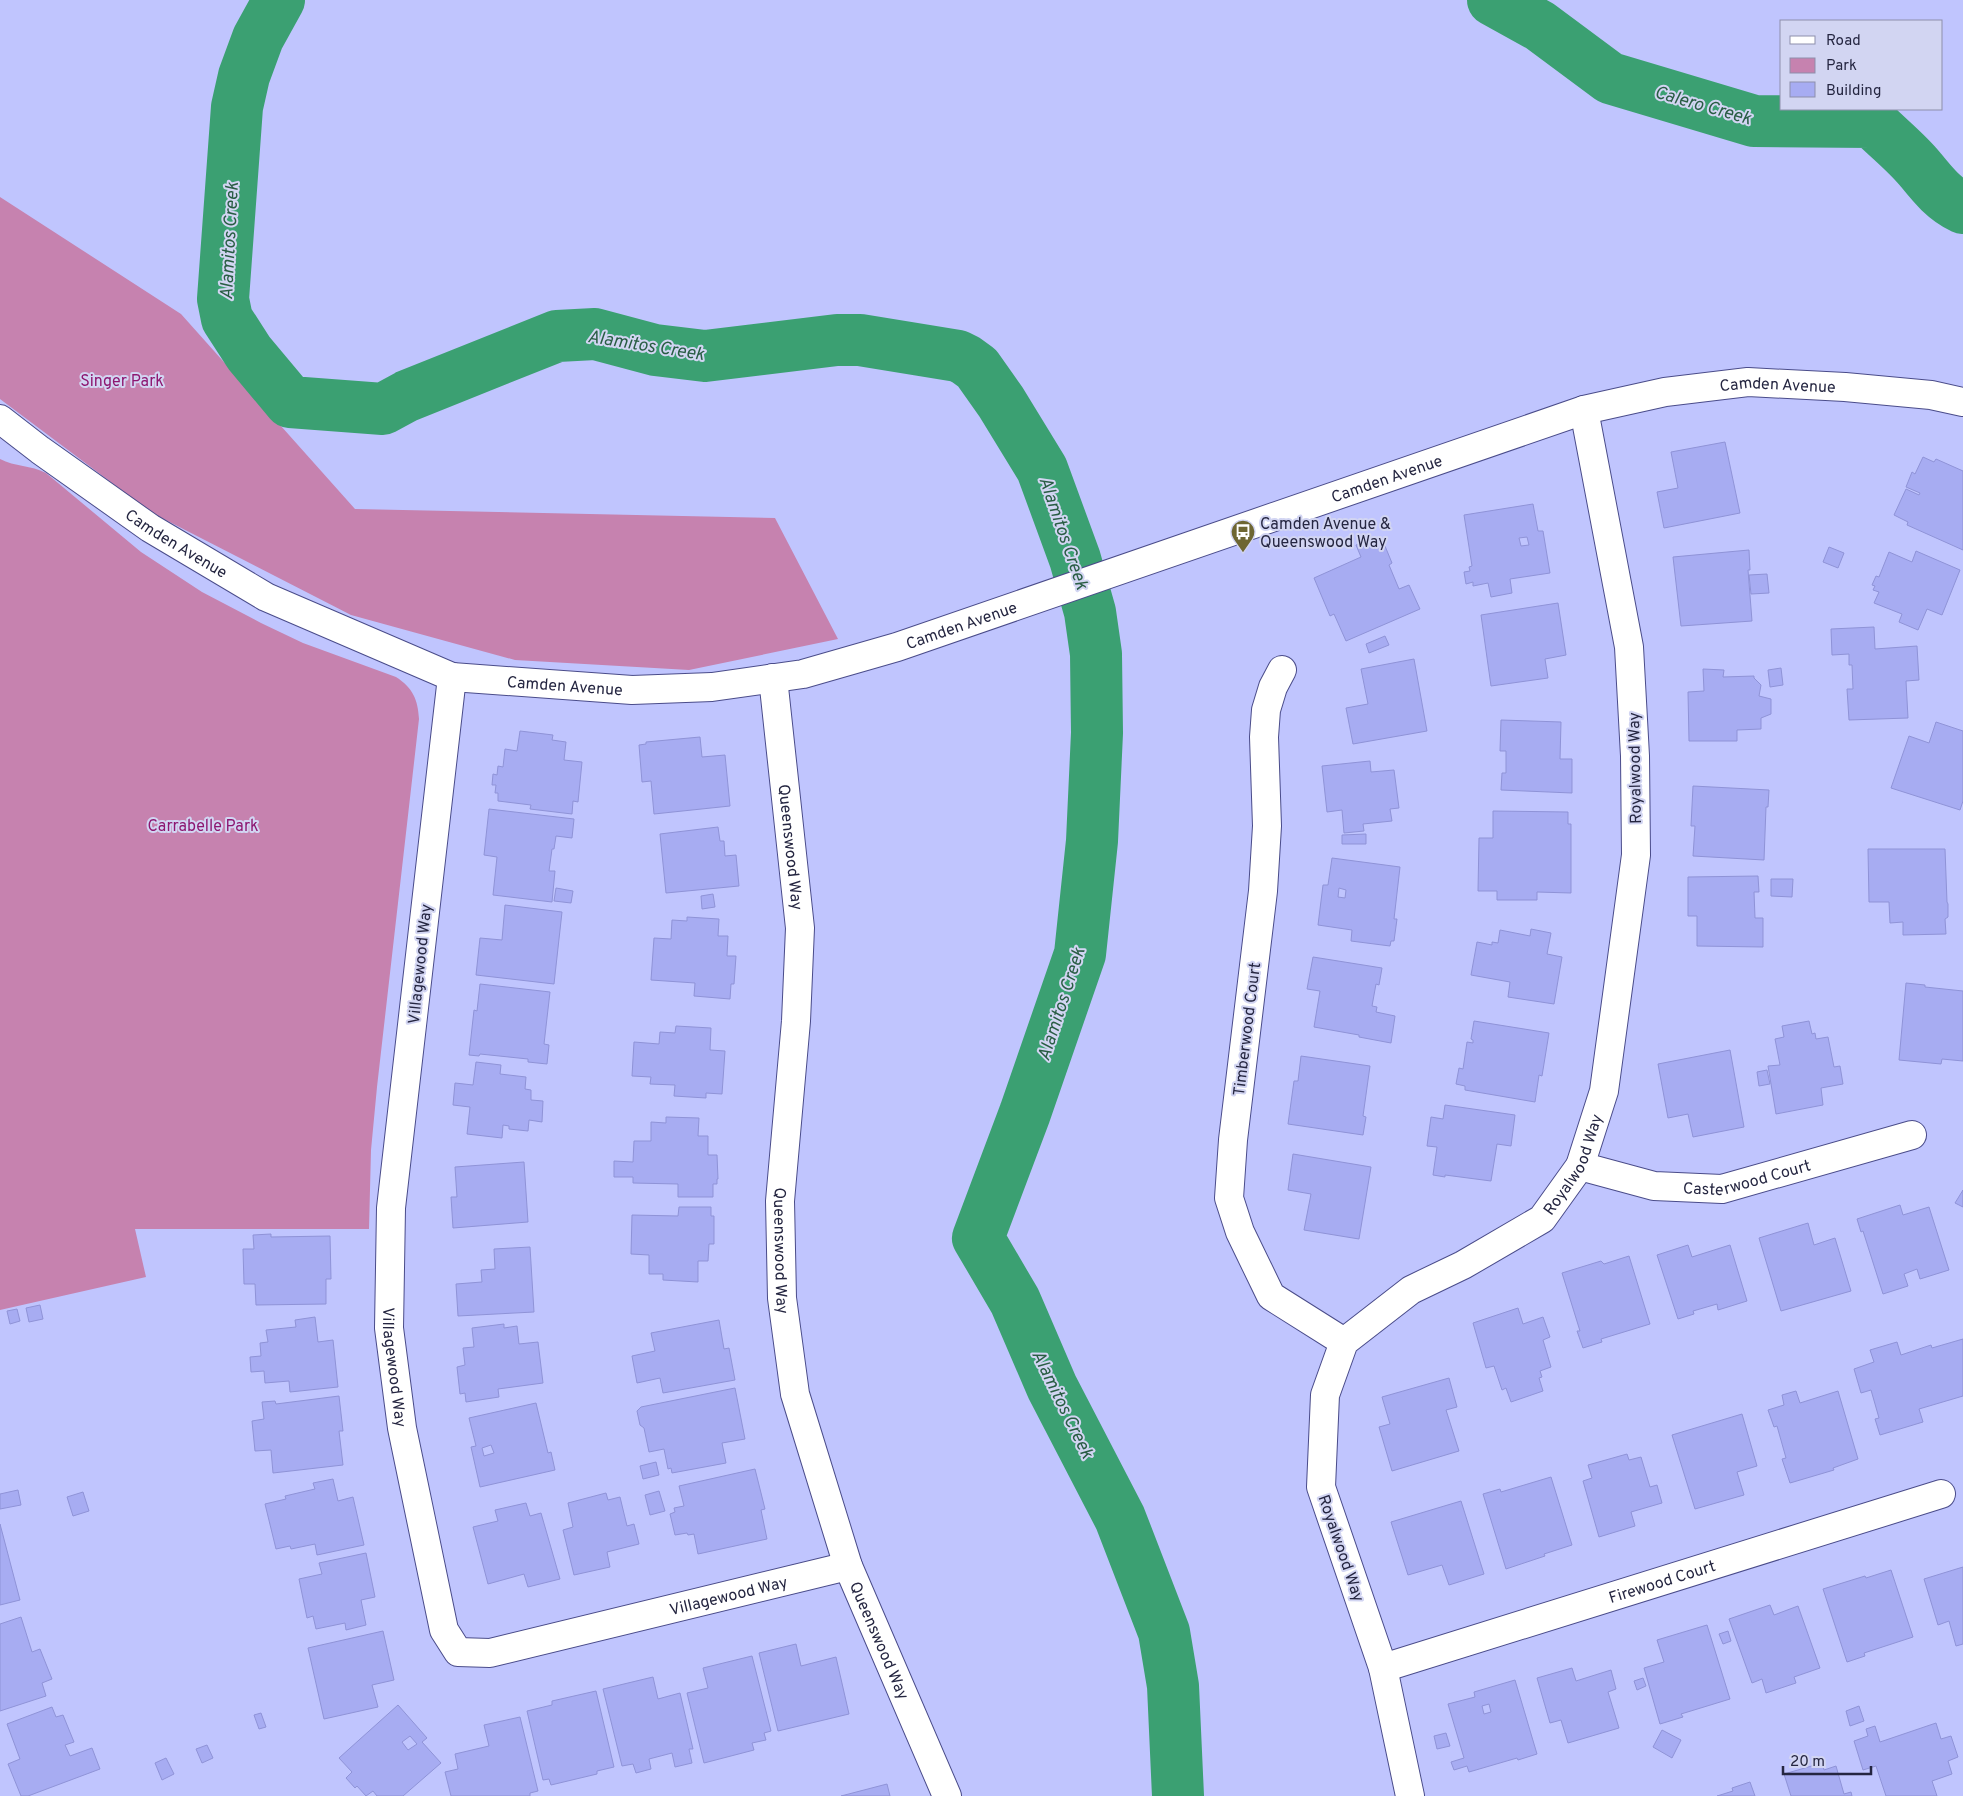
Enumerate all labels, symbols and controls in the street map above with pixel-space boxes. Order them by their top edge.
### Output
legend [1780,20,1943,110]
text: Road [1826,32,1861,51]
text: Park [1826,57,1857,76]
water label: Calero Creek [1652,82,1755,131]
text: Building [1826,82,1881,101]
water label: Alamitos Creek [216,181,245,300]
water label: Alamitos Creek [586,326,707,367]
park label: Singer Park [80,372,164,392]
street label: Camden Avenue [1719,374,1836,398]
street label: Camden Avenue [1329,452,1445,508]
water label: Alamitos Creek [1033,474,1093,594]
street label: Camden Avenue [121,506,230,584]
place label: Camden Avenue & Queenswood Way [1260,515,1391,553]
bus stop icon: Camden Avenue & Queenswood Way [1230,519,1256,553]
street label: Camden Avenue [904,598,1020,655]
street label: Camden Avenue [506,673,623,701]
street label: Royalwood Way [1625,712,1647,824]
street label: Queenswood Way [773,783,806,911]
park label: Carrabelle Park [147,817,259,837]
street label: Villagewood Way [405,903,437,1025]
water label: Alamitos Creek [1033,944,1092,1064]
street label: Timberwood Court [1230,961,1266,1097]
street label: Royalwood Way [1540,1112,1608,1220]
street label: Casterwood Court [1683,1156,1813,1201]
street label: Queenswood Way [768,1186,792,1316]
street label: Villagewood Way [377,1307,410,1429]
water label: Alamitos Creek [1025,1347,1098,1463]
street label: Royalwood Way [1312,1493,1368,1605]
street label: Firewood Court [1606,1557,1718,1609]
street label: Villagewood Way [668,1573,790,1621]
street label: Queenswood Way [844,1579,912,1703]
scale bar [1783,1744,1870,1776]
text: 20 m [1790,1753,1825,1772]

